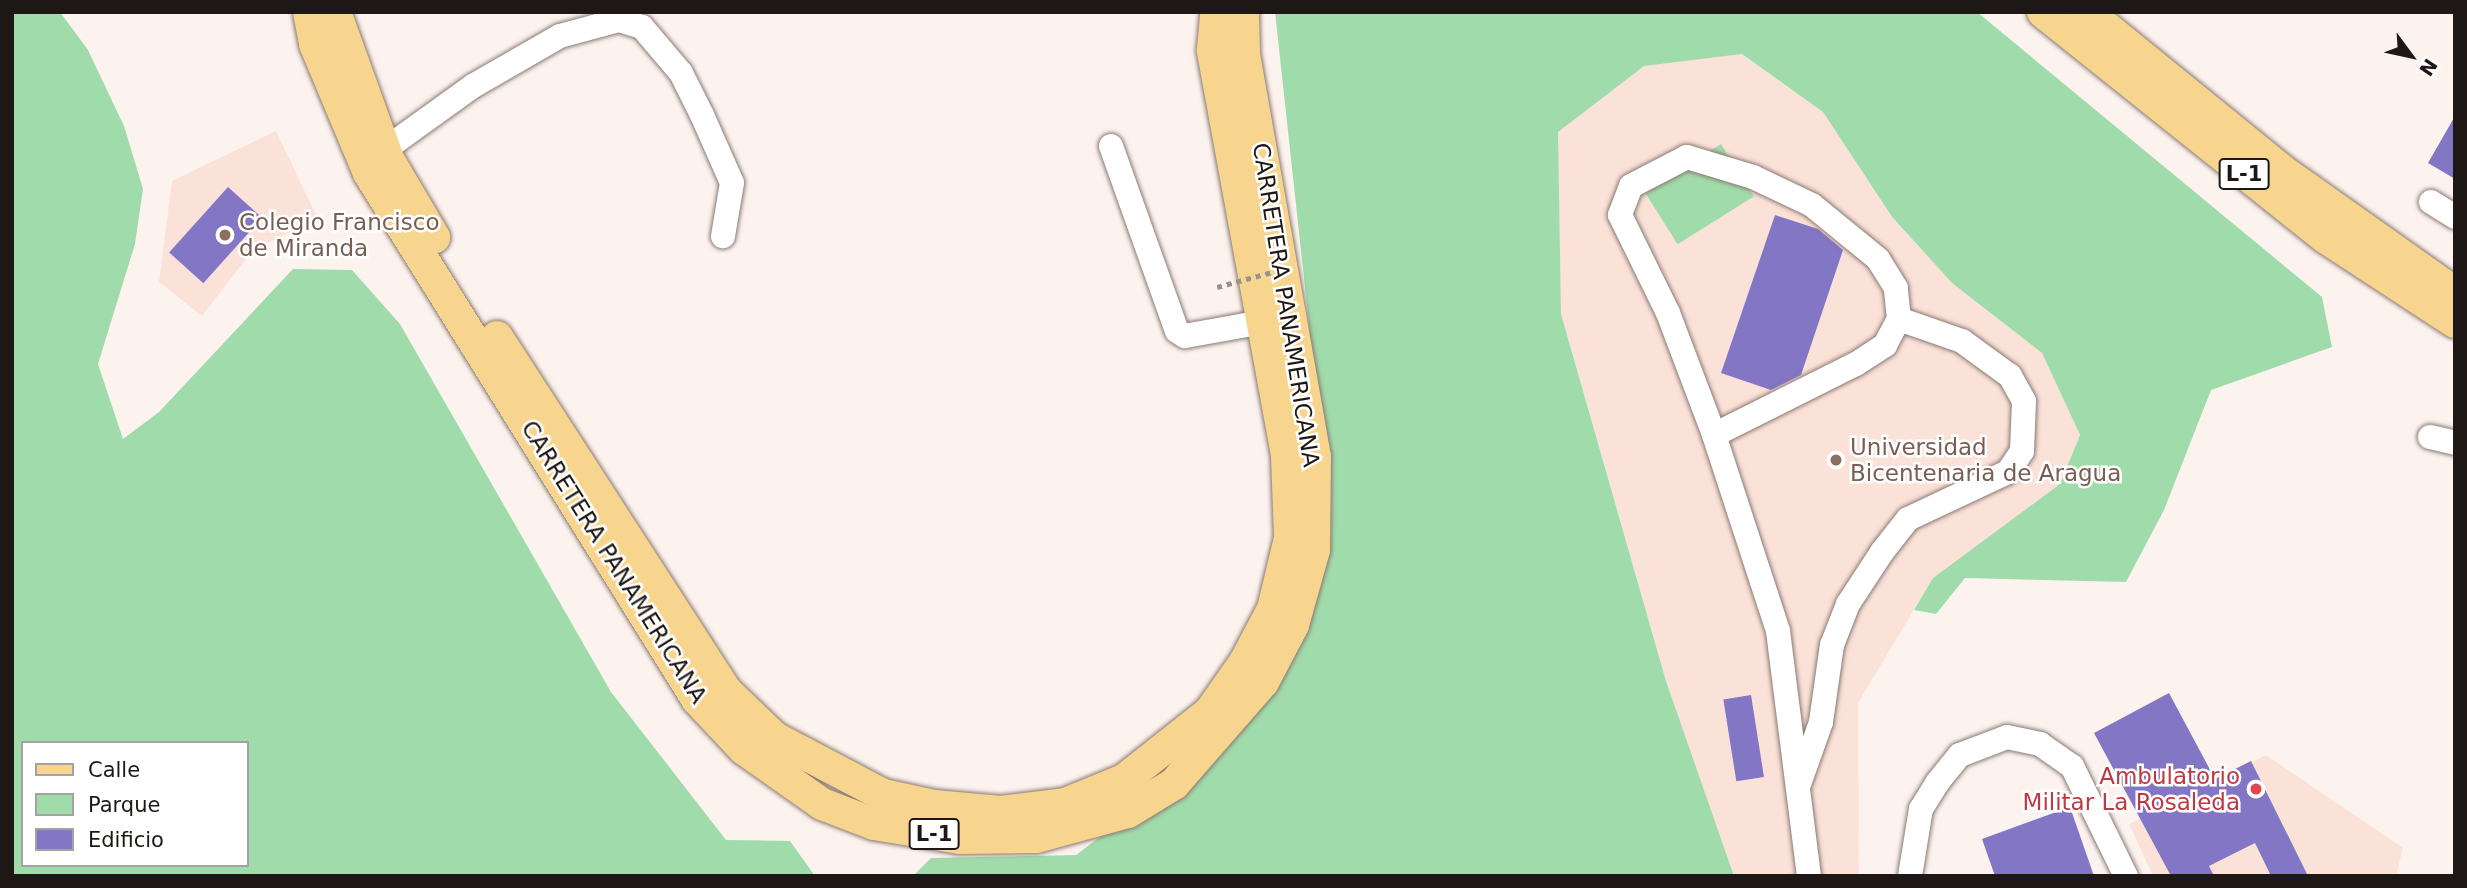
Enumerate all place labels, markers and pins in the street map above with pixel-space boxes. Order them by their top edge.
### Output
place label: Colegio Francisco de Miranda [239,208,439,262]
marker: Colegio Francisco de Miranda [217,227,233,243]
place label: Universidad Bicentenaria de Aragua [1850,433,2121,487]
marker: Universidad Bicentenaria de Aragua [1828,452,1844,468]
place label: Ambulatorio Militar La Rosaleda [2023,762,2240,816]
marker: Ambulatorio Militar La Rosaleda [2246,779,2266,799]

